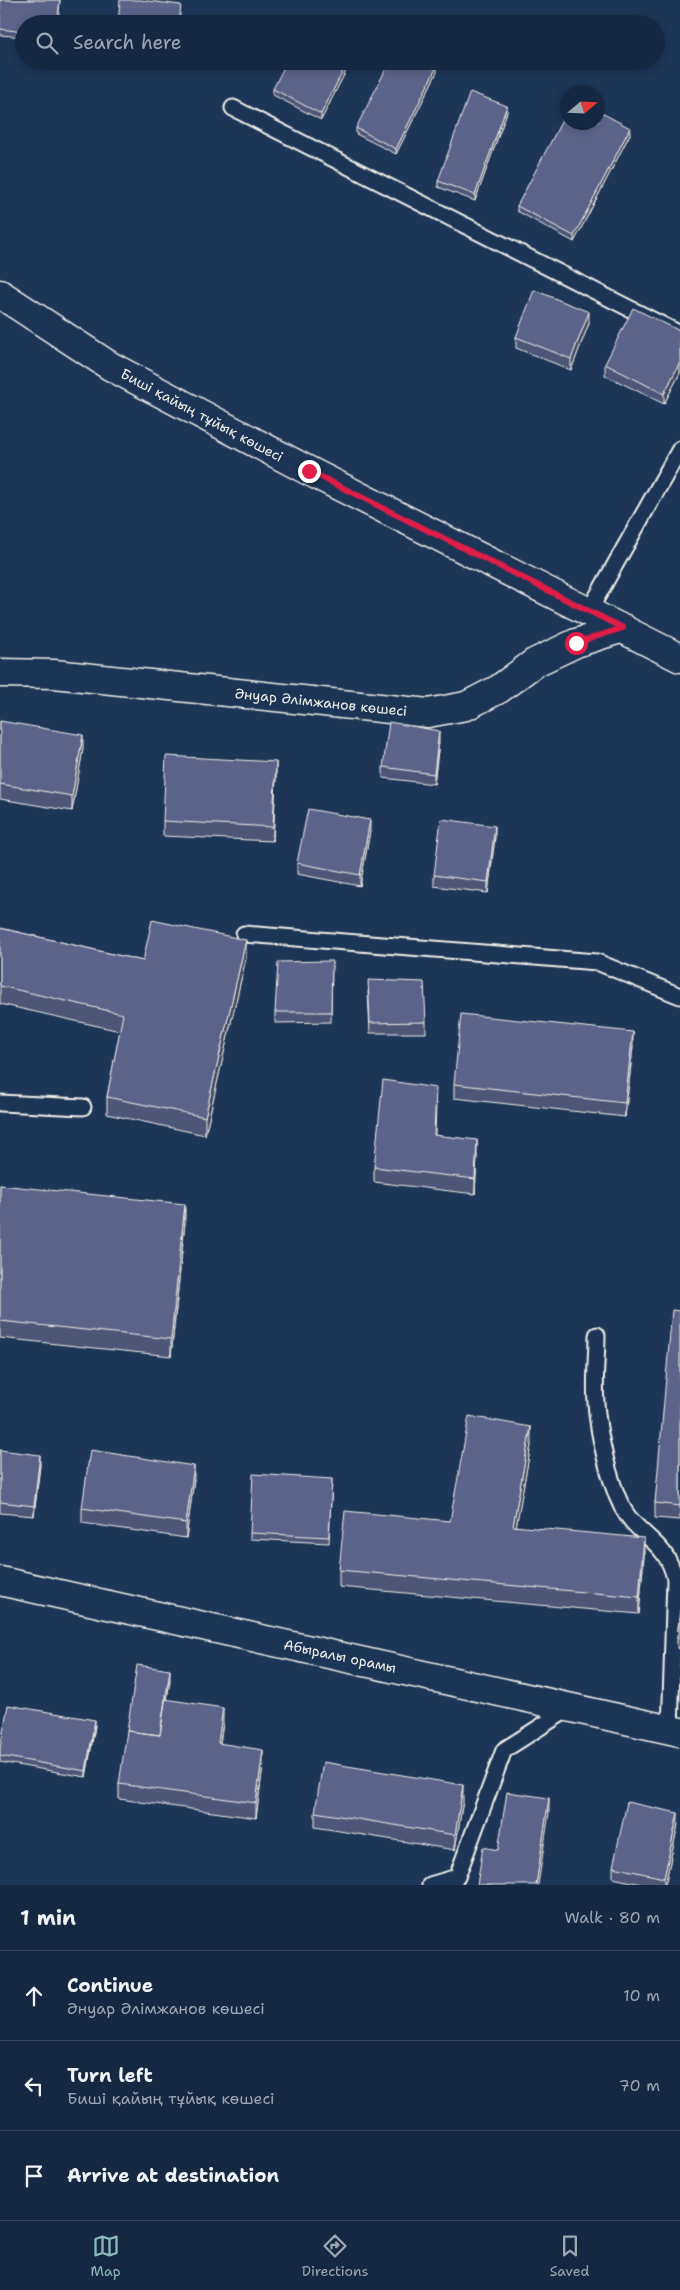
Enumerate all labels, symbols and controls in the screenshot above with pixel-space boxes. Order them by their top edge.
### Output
search box [15,15,665,70]
icon: search [33,29,61,57]
text: Search here [73,30,182,55]
north arrow [560,85,605,130]
street label: Биші қайың тұйық көшесі [118,364,286,466]
route end [298,460,321,483]
route start [565,632,588,655]
street label: Әнуар Әлімжанов көшесі [234,684,408,720]
street label: Абыралы орамы [282,1635,398,1677]
text: 1 min [20,1904,76,1932]
text: Walk · 80 m [565,1907,660,1928]
text: Continue [67,1973,153,1998]
icon: ahead [20,1982,48,2010]
text: 10 m [623,1985,660,2006]
text: Әнуар Әлімжанов көшесі [67,1998,265,2019]
text: Turn left [67,2063,153,2088]
icon: left [20,2072,48,2100]
text: 70 m [619,2075,660,2096]
text: Биші қайың тұйық көшесі [67,2088,275,2109]
icon: arrive [20,2162,48,2190]
text: Arrive at destination [67,2163,279,2188]
tab: Map [91,2232,121,2280]
tab: Directions [302,2232,368,2280]
tab: Saved [550,2232,589,2280]

